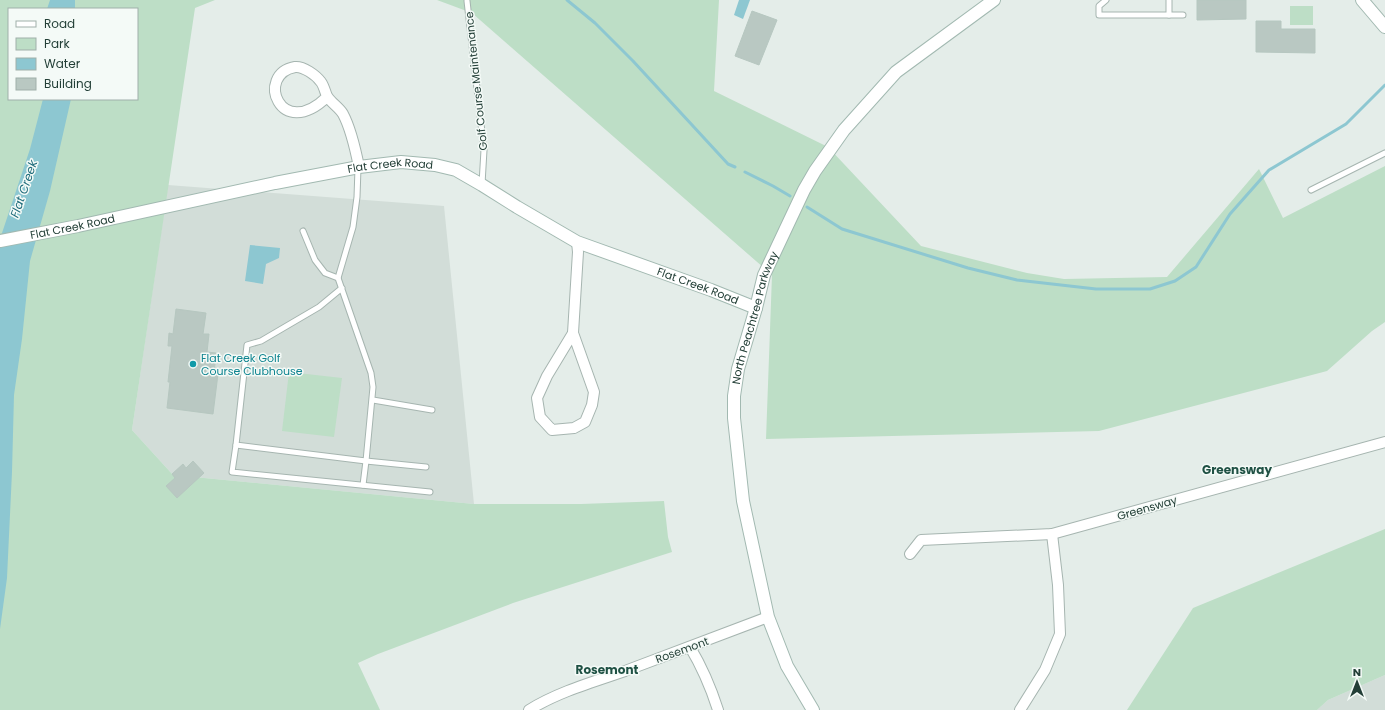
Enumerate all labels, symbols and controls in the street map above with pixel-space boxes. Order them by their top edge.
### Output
legend [8,8,138,100]
street label: Golf Course Maintenance [461,11,491,151]
text: Road [44,15,75,32]
text: Park [44,35,71,52]
text: Water [44,55,81,72]
text: Building [44,75,92,92]
street label: Flat Creek Road [346,154,434,177]
water label: Flat Creek [6,157,42,220]
street label: Flat Creek Road [29,210,116,243]
street label: North Peachtree Parkway [728,248,782,385]
street label: Flat Creek Road [655,263,741,308]
place label: Flat Creek Golf Course Clubhouse [201,350,303,379]
marker: Flat Creek Golf Course Clubhouse [188,359,198,369]
district label: Greensway [1202,461,1272,478]
street label: Greensway [1115,492,1180,524]
street label: Rosemont [653,633,711,667]
district label: Rosemont [576,661,639,678]
north arrow [1337,662,1377,702]
text: N [1353,664,1361,680]

